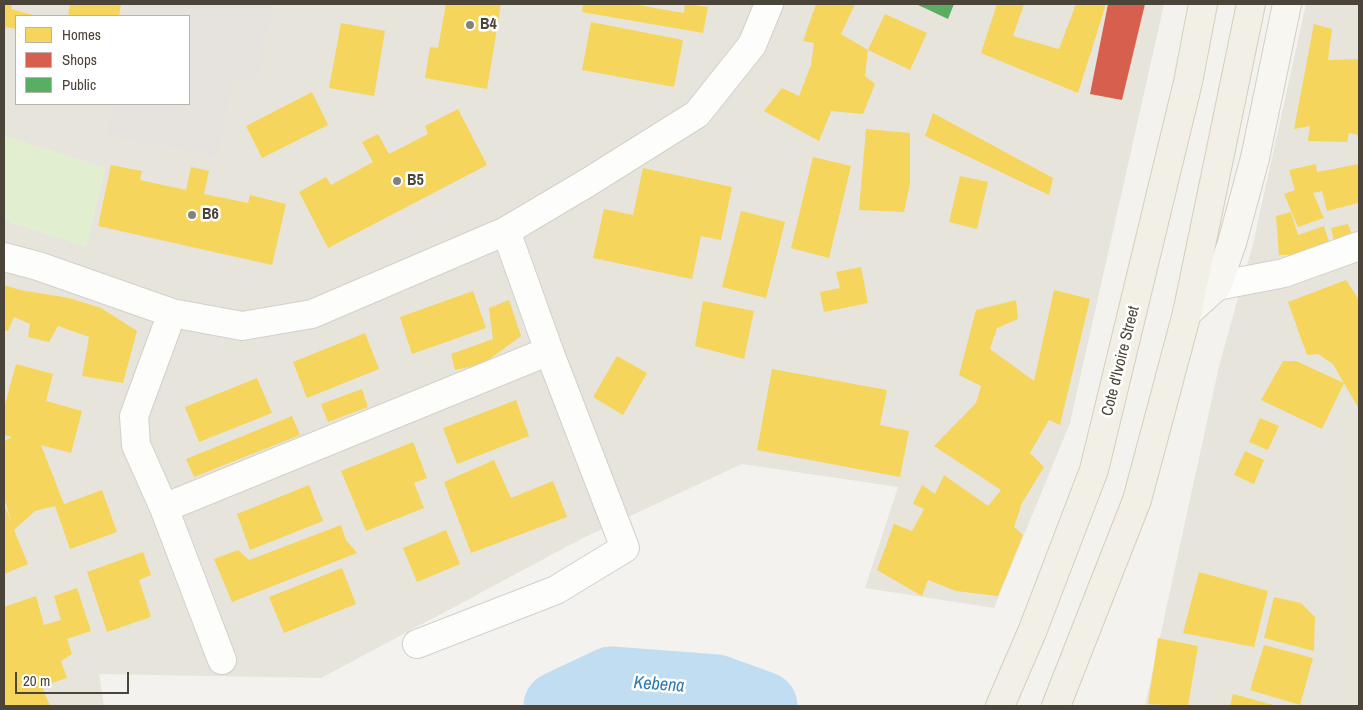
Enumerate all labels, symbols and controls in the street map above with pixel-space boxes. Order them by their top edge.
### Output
legend [15,15,190,105]
place label: B4 [480,15,497,35]
marker: B4 [464,19,476,31]
text: Homes [62,24,101,45]
text: Shops [62,49,97,70]
text: Public [62,74,96,95]
place label: B5 [407,171,424,191]
marker: B5 [391,175,403,187]
place label: B6 [202,205,219,225]
marker: B6 [186,209,198,221]
street label: Cote d'Ivoire Street [1098,304,1144,418]
scale bar [18,662,131,694]
text: 20 m [23,670,50,691]
water label: Kebena [633,672,685,698]

